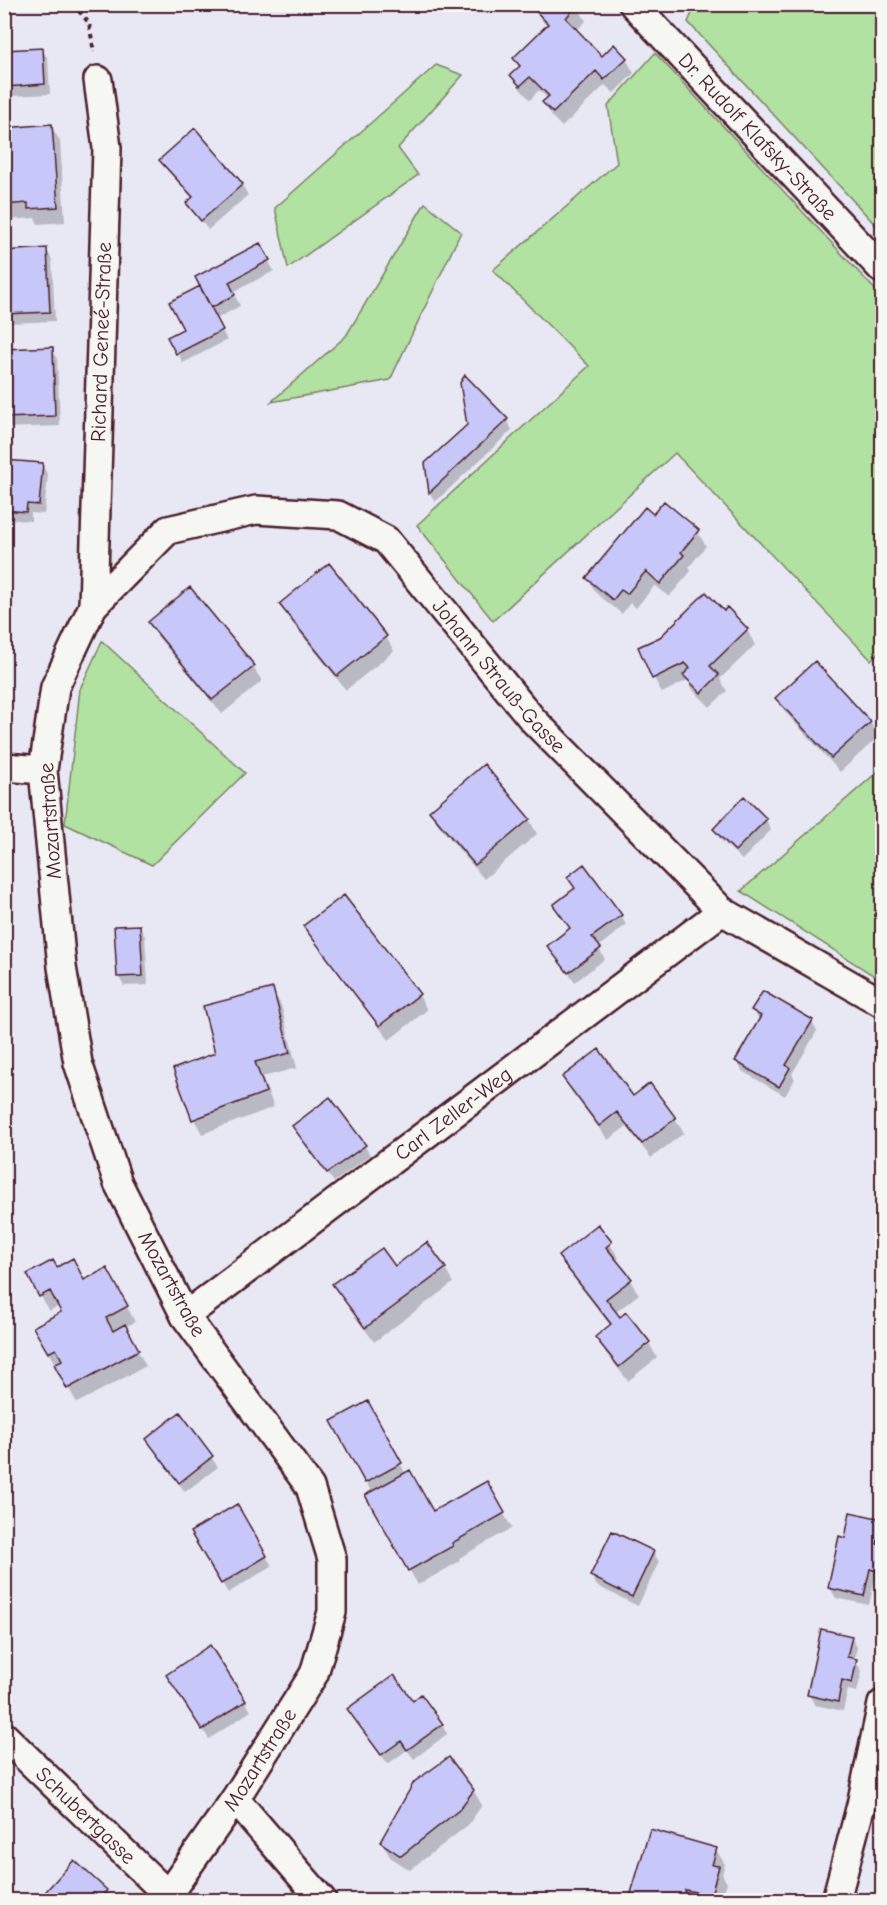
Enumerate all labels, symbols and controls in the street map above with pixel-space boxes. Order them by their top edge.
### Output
street label: Dr. Rudolf Klafsky-Straße [673,48,842,225]
street label: Richard Geneé-Straße [86,242,116,443]
street label: Johann Strauß-Gasse [427,594,570,758]
street label: Mozartstraße [34,762,66,880]
street label: Carl Zeller-Weg [390,1062,516,1165]
street label: Mozartstraße [133,1227,211,1341]
street label: Mozartstraße [218,1704,301,1816]
street label: Schubertgasse [31,1762,141,1869]

